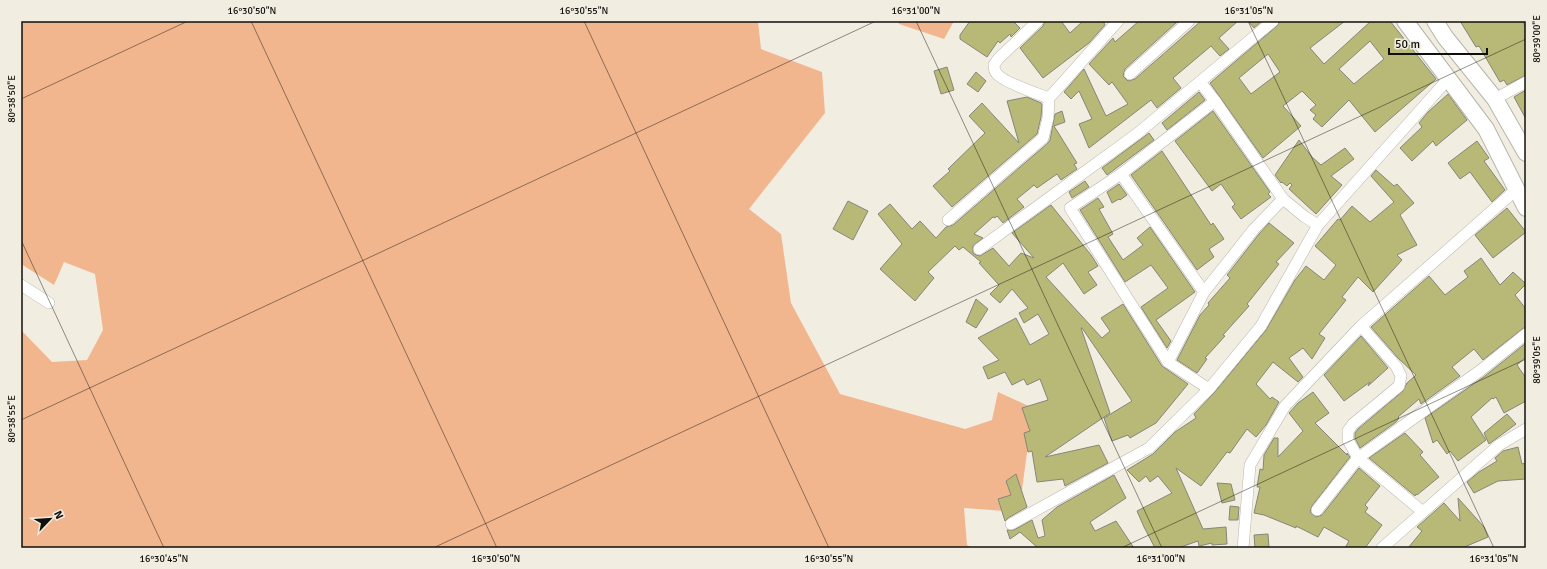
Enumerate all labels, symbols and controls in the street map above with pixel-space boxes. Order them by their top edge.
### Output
text: 16°30'50"N [228,5,276,17]
text: 16°30'55"N [560,5,608,17]
text: 16°31'00"N [892,5,940,17]
text: 16°31'05"N [1225,5,1273,17]
text: 80°39'00"E [1531,15,1543,63]
scale bar [1389,30,1487,56]
text: 50 m [1395,37,1420,52]
text: 80°38'50"E [6,75,18,123]
text: 80°39'05"E [1531,336,1543,384]
text: 80°38'55"E [6,395,18,443]
north arrow [30,499,70,539]
text: N [51,509,66,521]
text: 16°30'45"N [140,553,188,565]
text: 16°30'50"N [472,553,520,565]
text: 16°30'55"N [805,553,853,565]
text: 16°31'00"N [1137,553,1185,565]
text: 16°31'05"N [1470,553,1518,565]

